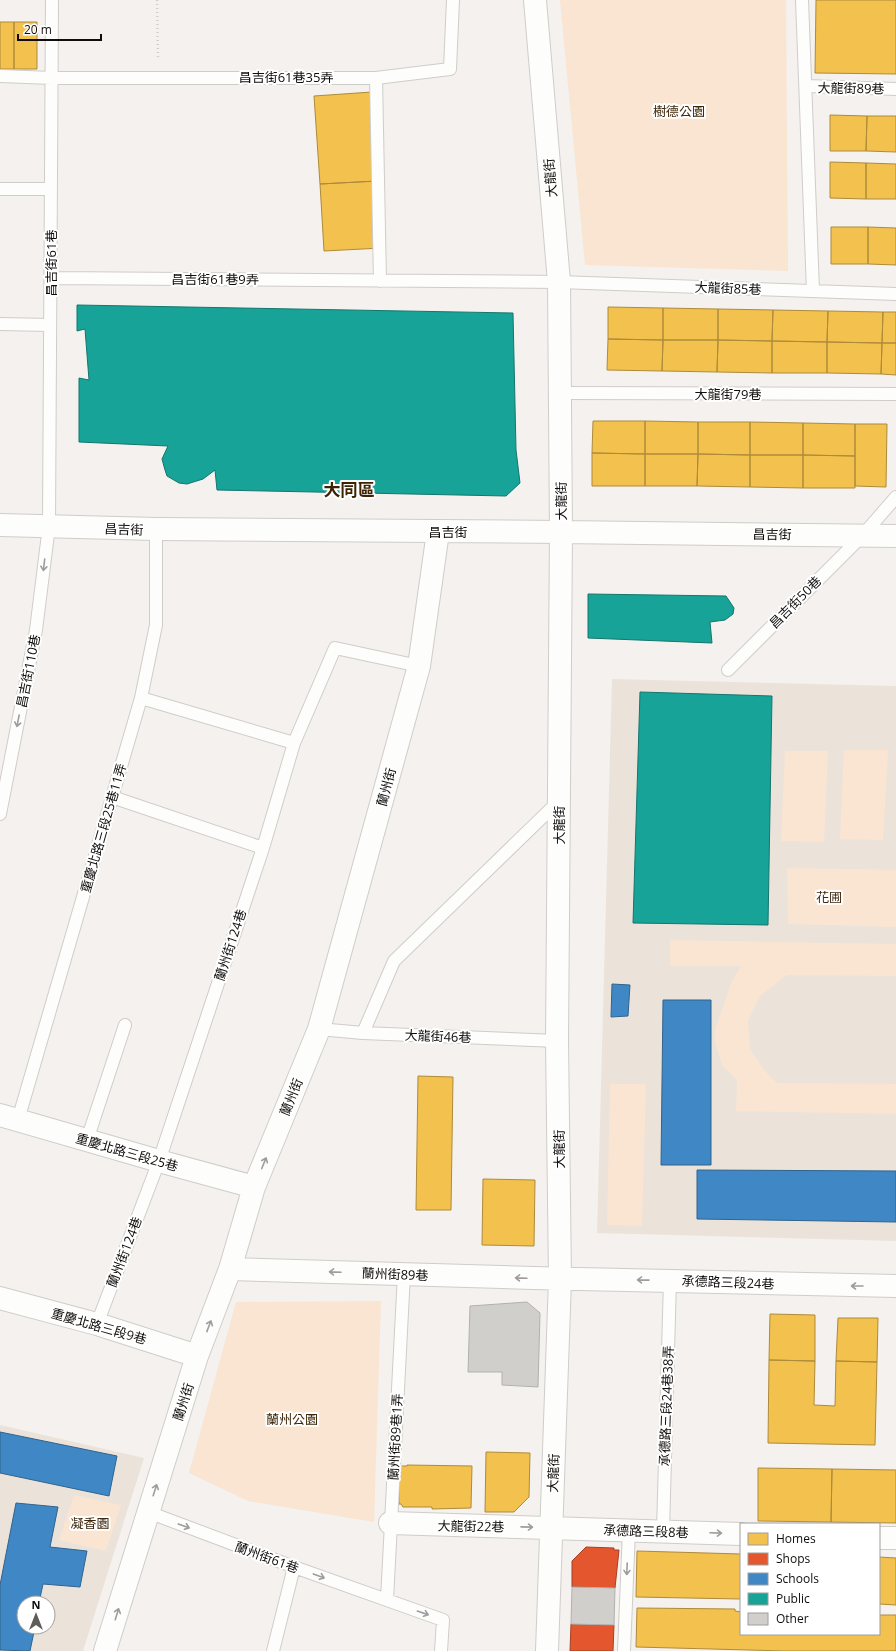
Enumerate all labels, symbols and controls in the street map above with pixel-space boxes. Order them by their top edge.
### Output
scale bar [18,16,101,42]
text: 20 m [24,21,52,38]
street label: 昌吉街61巷35弄 [239,68,333,86]
street label: 大龍街89巷 [817,78,885,98]
park label: 樹德公園 [653,102,705,120]
street label: 大龍街 [539,158,561,198]
street label: 昌吉街61巷 [42,230,60,296]
street label: 昌吉街61巷9弄 [171,270,259,288]
street label: 大龍街85巷 [694,278,762,298]
street label: 大龍街79巷 [695,385,761,403]
district label: 大同區 [324,478,375,501]
street label: 大龍街 [552,481,570,521]
street label: 昌吉街 [104,519,144,539]
street label: 昌吉街 [428,523,468,541]
street label: 昌吉街 [752,525,792,543]
one-way arrow [40,558,48,571]
street label: 昌吉街50巷 [765,572,825,632]
street label: 昌吉街110巷 [12,633,44,709]
one-way arrow [14,714,22,727]
street label: 重慶北路三段25巷11弄 [76,761,130,895]
street label: 蘭州街 [372,766,400,808]
street label: 大龍街 [550,805,568,845]
park label: 花圃 [816,888,842,906]
street label: 蘭州街124巷 [210,907,250,983]
street label: 大龍街46巷 [404,1026,472,1046]
street label: 蘭州街 [275,1076,307,1118]
street label: 重慶北路三段25巷 [74,1129,180,1175]
street label: 大龍街 [550,1129,568,1169]
one-way arrow [261,1158,268,1170]
street label: 蘭州街124巷 [102,1214,146,1290]
street label: 蘭州街89巷 [361,1264,429,1284]
one-way arrow [329,1268,342,1276]
street label: 承德路三段24巷 [681,1271,775,1293]
one-way arrow [515,1274,528,1282]
one-way arrow [637,1276,650,1284]
one-way arrow [851,1282,864,1289]
street label: 重慶北路三段9巷 [49,1304,149,1348]
one-way arrow [205,1321,213,1333]
street label: 承德路三段24巷38弄 [655,1345,677,1467]
street label: 蘭州街 [168,1381,198,1423]
street label: 蘭州街89巷1弄 [384,1393,406,1481]
park label: 蘭州公園 [266,1410,318,1428]
street label: 大龍街 [543,1453,563,1493]
one-way arrow [152,1483,159,1496]
park label: 凝香園 [70,1514,110,1532]
street label: 大龍街22巷 [437,1516,505,1536]
street label: 承德路三段8巷 [603,1521,689,1541]
one-way arrow [178,1523,190,1531]
one-way arrow [520,1523,533,1531]
legend [740,1523,880,1635]
one-way arrow [709,1529,722,1537]
text: Homes [776,1530,816,1547]
street label: 蘭州街61巷 [233,1537,301,1577]
text: Shops [776,1550,811,1567]
one-way arrow [623,1562,631,1575]
text: Schools [776,1570,819,1587]
one-way arrow [313,1573,326,1580]
text: Public [776,1590,810,1607]
north arrow [16,1595,56,1635]
text: N [32,1597,40,1612]
one-way arrow [113,1608,121,1620]
one-way arrow [417,1609,429,1617]
text: Other [776,1610,809,1627]

